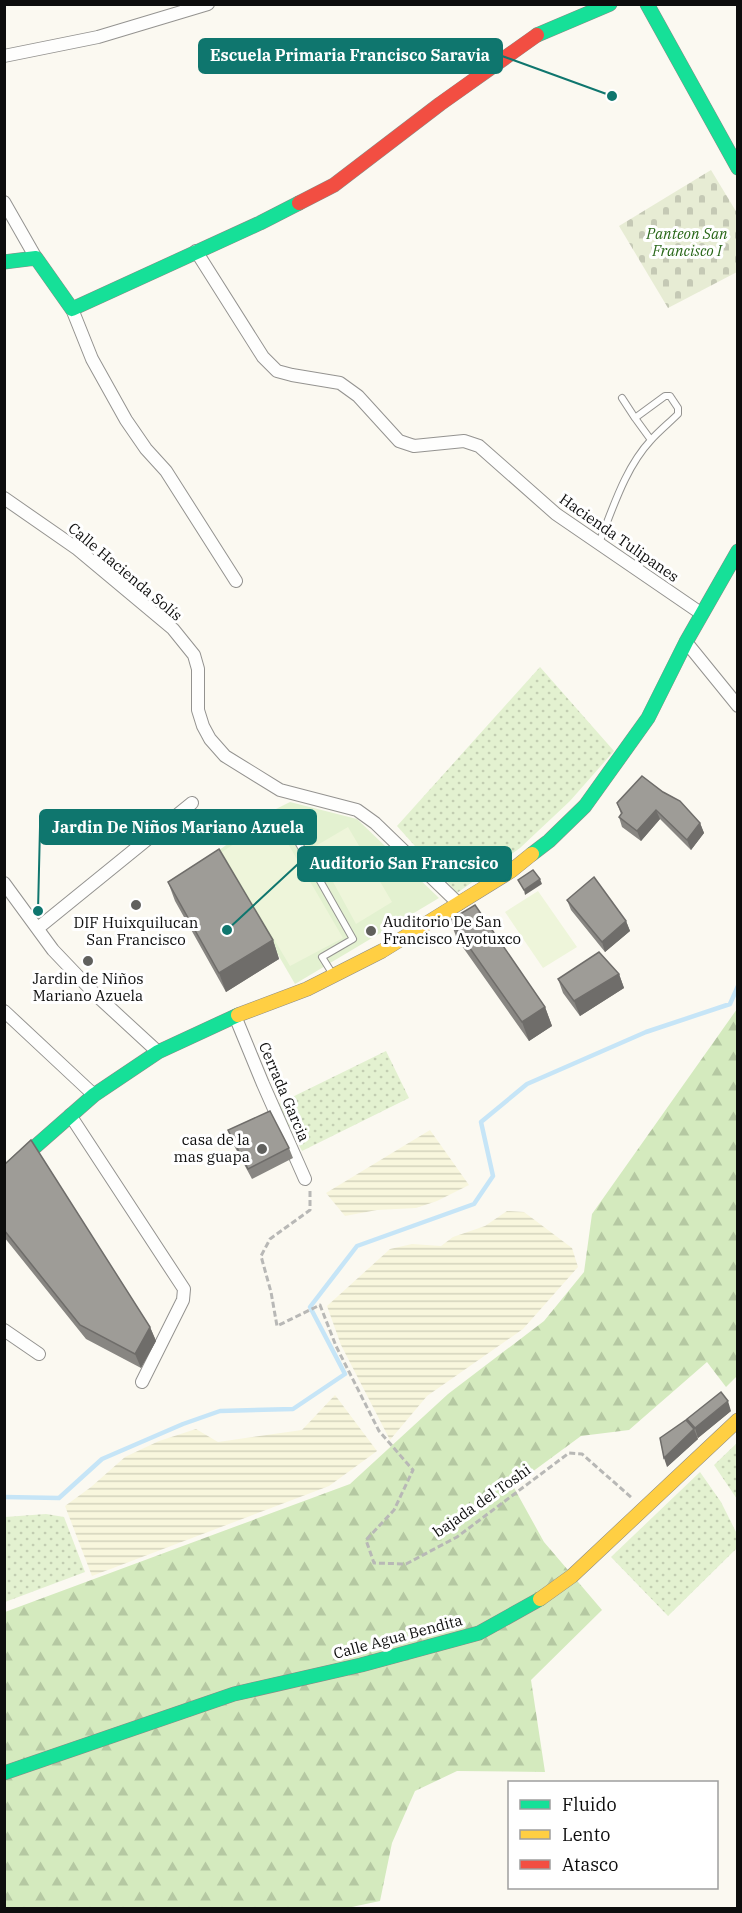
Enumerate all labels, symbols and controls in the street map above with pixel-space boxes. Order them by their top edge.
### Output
callout: Escuela Primaria Francisco Saravia [199,39,502,73]
text: Escuela Primaria Francisco Saravia [210,45,490,65]
park label: Panteon San Francisco I [645,224,728,260]
street label: Hacienda Tulipanes [556,489,683,586]
street label: Calle Hacienda Solís [64,518,186,625]
callout: Jardin De Niños Mariano Azuela [40,810,316,844]
text: Jardin De Niños Mariano Azuela [52,817,304,837]
callout: Auditorio San Francsico [298,847,511,881]
text: Auditorio San Francsico [309,853,499,873]
marker: DIF Huixquilucan San Francisco [129,898,143,912]
place label: Auditorio De San Francisco Ayotuxco [383,912,521,948]
place label: DIF Huixquilucan San Francisco [74,913,199,949]
marker: Auditorio De San Francisco Ayotuxco [364,924,378,938]
marker: Jardin de Niños Mariano Azuela [81,954,95,968]
place label: Jardin de Niños Mariano Azuela [33,969,143,1005]
street label: Cerrada Garcia [255,1039,314,1144]
place label: casa de la mas guapa [174,1130,250,1166]
marker: casa de la mas guapa [255,1142,269,1156]
street label: bajada del Toshi [429,1460,534,1541]
street label: Calle Agua Bendita [331,1610,464,1663]
legend [508,1781,718,1889]
text: Fluido [562,1793,617,1816]
text: Lento [562,1823,610,1846]
text: Atasco [562,1853,618,1876]

